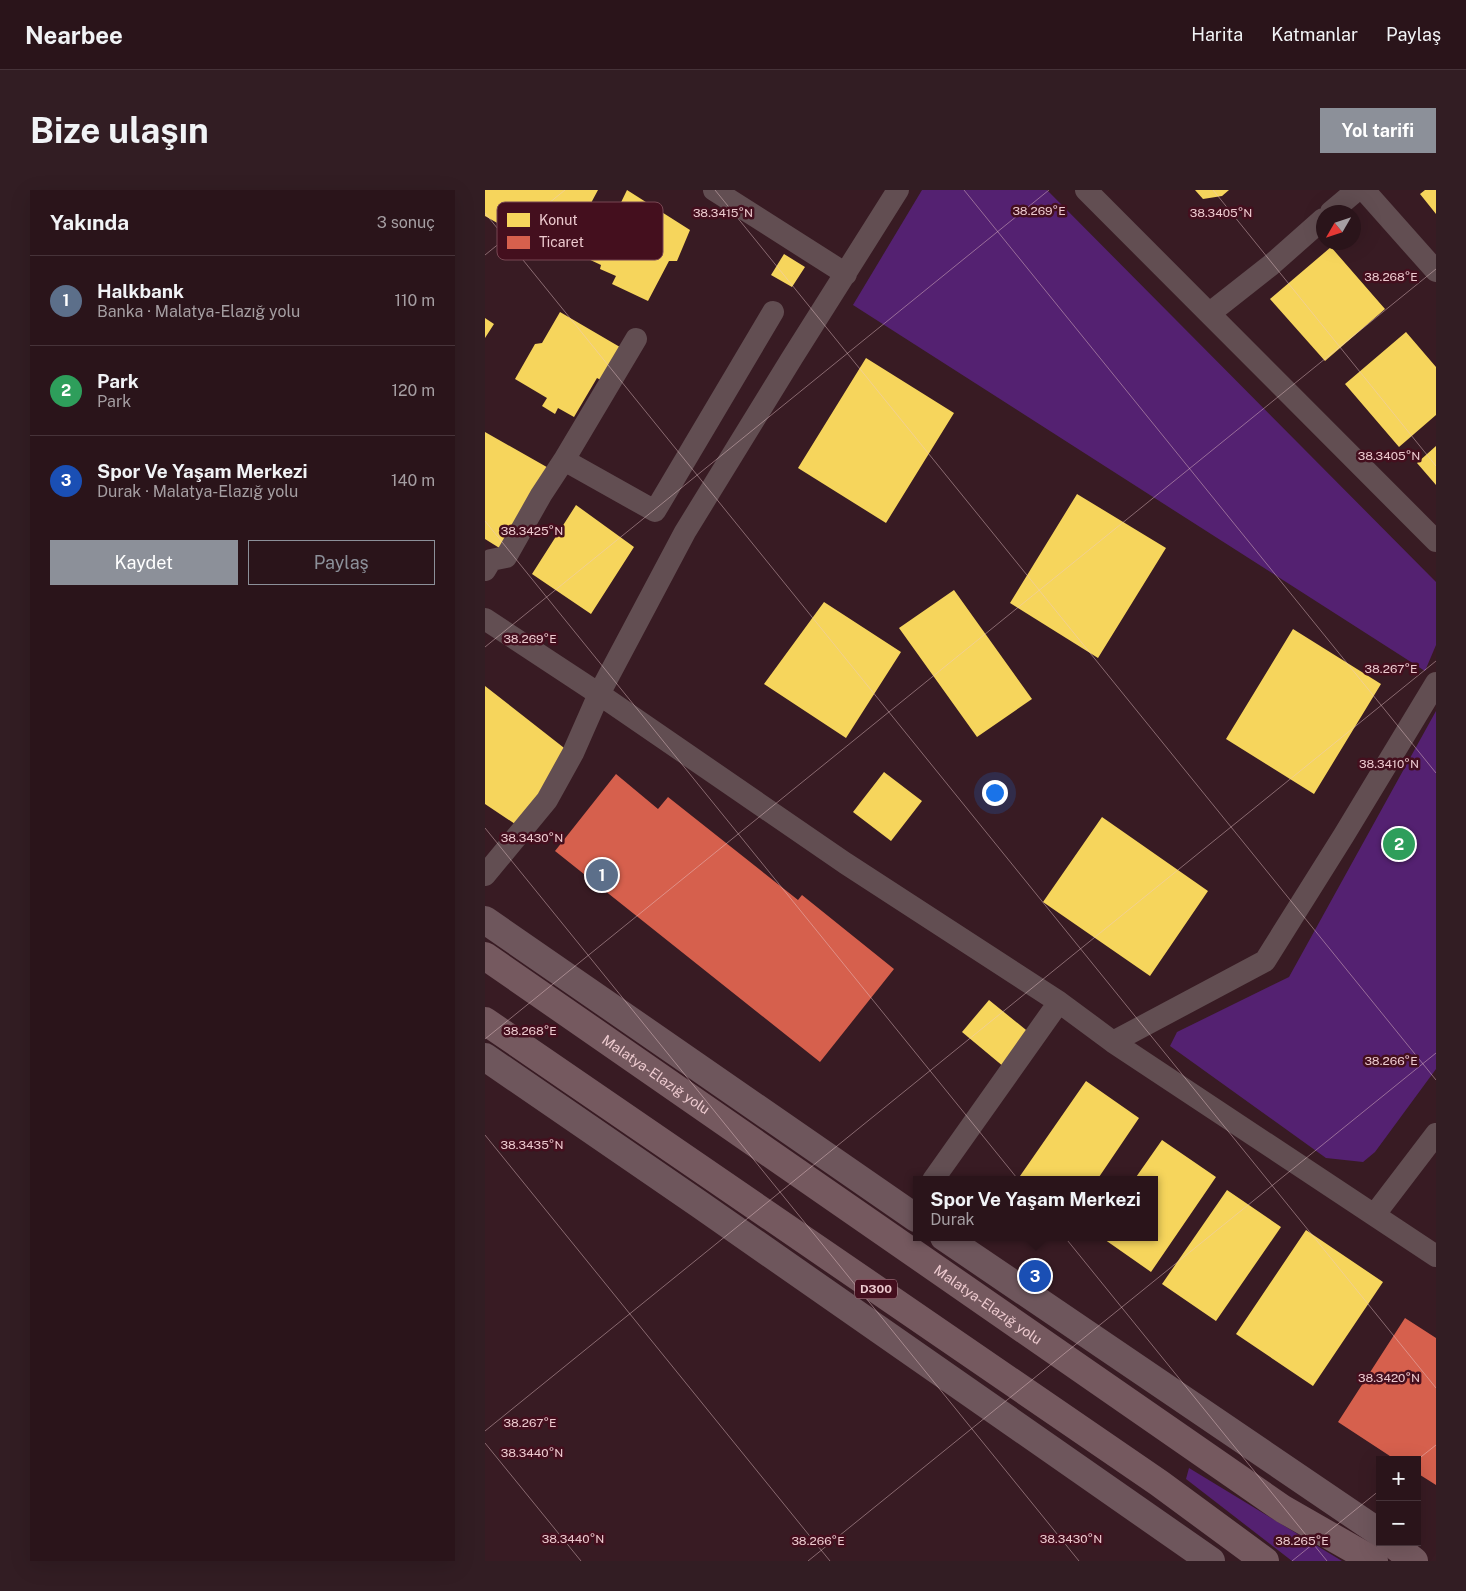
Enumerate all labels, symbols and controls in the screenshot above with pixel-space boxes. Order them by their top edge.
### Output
text: Nearbee [25,21,123,49]
text: Harita [1191,24,1243,45]
text: Katmanlar [1271,24,1358,45]
text: Paylaş [1386,24,1441,45]
button: Yol tarifi [1320,108,1436,153]
text: Bize ulaşın [30,110,209,151]
legend [497,202,663,260]
text: 38.269°E [1012,204,1066,218]
north arrow [1316,205,1361,250]
text: 38.3415°N [693,206,753,220]
text: 38.3405°N [1190,206,1252,220]
text: Yakında [50,210,129,235]
text: Konut [539,212,578,228]
text: 3 sonuç [377,213,435,232]
text: Ticaret [539,234,584,250]
text: 38.268°E [1364,270,1418,284]
text: Halkbank [97,280,184,302]
text: 1 [63,291,69,310]
text: 110 m [394,291,435,310]
text: Banka · Malatya-Elazığ yolu [97,302,300,321]
text: Park [97,370,139,392]
text: 2 [61,381,71,400]
text: 120 m [391,381,435,400]
text: Park [97,392,131,411]
text: 38.3405°N [1358,449,1420,463]
text: Spor Ve Yaşam Merkezi [97,460,308,482]
text: 3 [61,471,71,490]
text: 140 m [391,471,435,490]
text: Durak · Malatya-Elazığ yolu [97,482,298,501]
text: 38.3425°N [501,524,563,538]
button: Kaydet [50,540,238,585]
button: Paylaş [248,540,435,585]
text: 38.269°E [503,632,557,646]
text: 38.267°E [1365,662,1417,676]
text: 38.3410°N [1359,757,1419,771]
your location [982,780,1008,806]
pin: 2 [1383,825,1415,863]
text: 38.3430°N [501,831,563,845]
pin: 1 [586,856,618,894]
text: 38.268°E [503,1024,557,1038]
street label: Malatya-Elazığ yolu [599,1032,713,1117]
text: 38.266°E [1364,1054,1418,1068]
text: 38.3435°N [501,1138,563,1152]
popup [913,1176,1158,1241]
text: Spor Ve Yaşam Merkezi [930,1188,1141,1210]
text: Durak [930,1210,975,1229]
pin: 3 [1019,1257,1051,1295]
street label: Malatya-Elazığ yolu [931,1262,1045,1347]
road number: D300 [855,1280,897,1298]
text: 38.3420°N [1358,1371,1420,1385]
text: 38.267°E [504,1416,556,1430]
text: 38.3440°N [501,1446,563,1460]
map controls [1376,1456,1421,1546]
button: + [1376,1456,1421,1501]
button: − [1376,1501,1421,1546]
text: 38.3440°N [542,1532,604,1546]
text: 38.3430°N [1040,1532,1102,1546]
text: 38.266°E [791,1534,845,1548]
text: 38.265°E [1275,1534,1329,1548]

